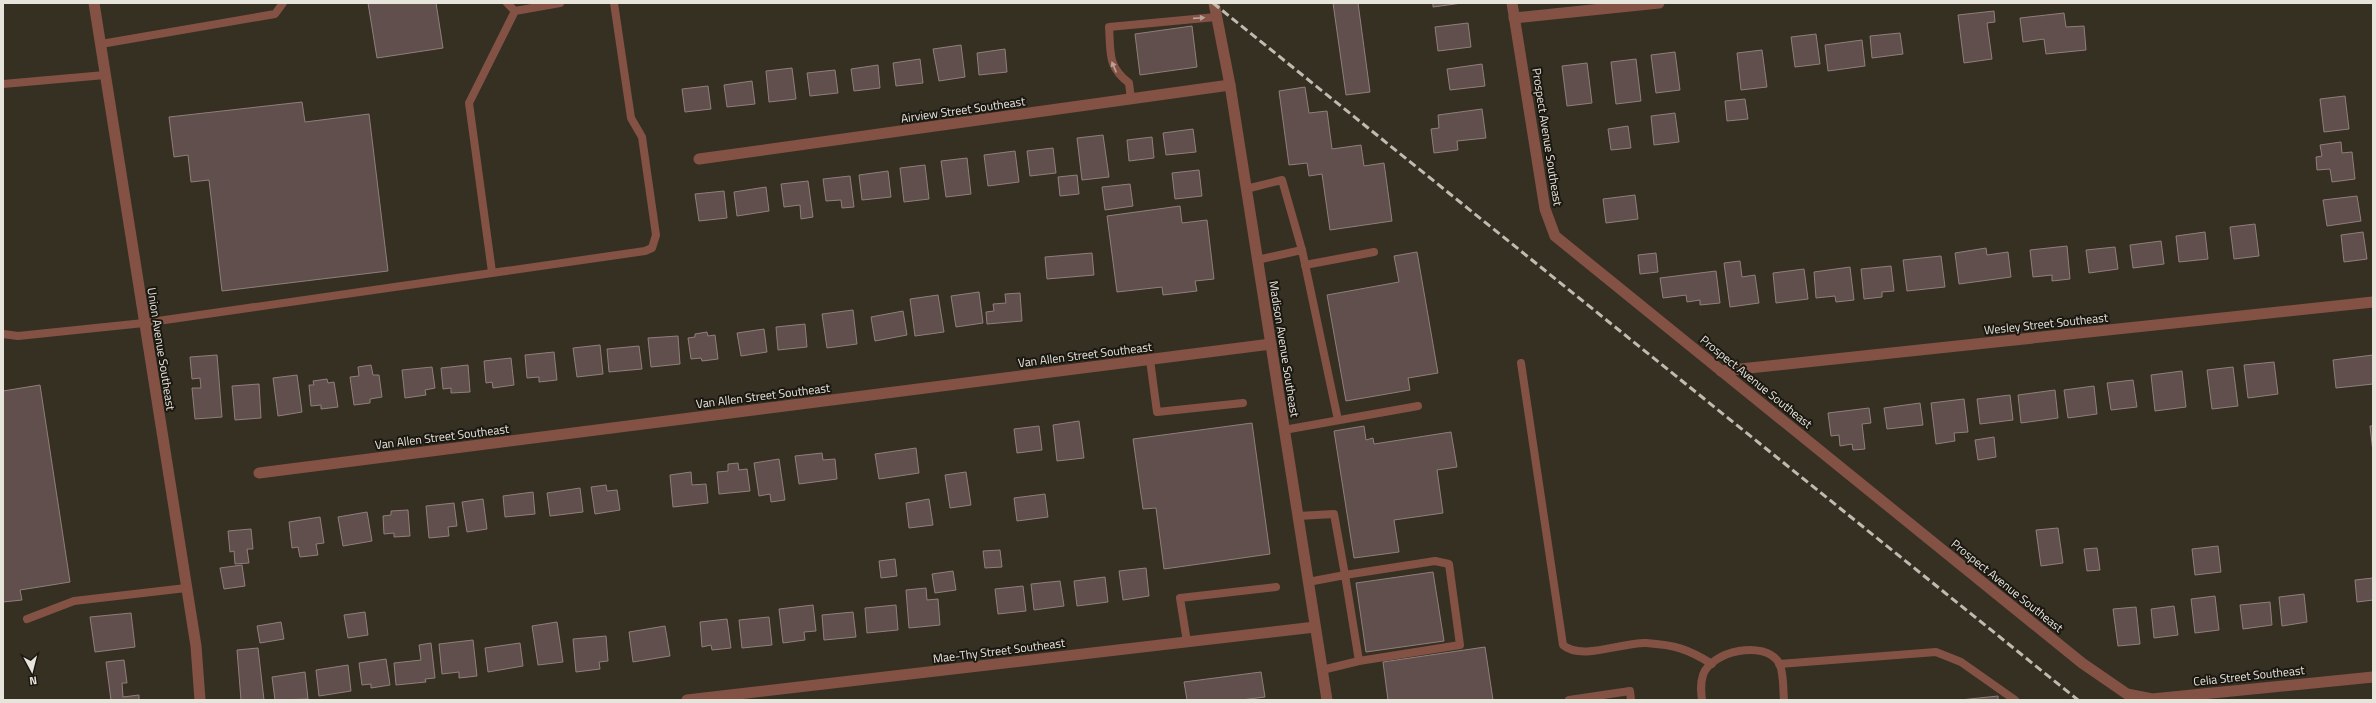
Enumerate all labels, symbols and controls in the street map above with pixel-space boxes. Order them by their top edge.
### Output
one-way arrow [1193,15,1205,22]
one-way arrow [1111,61,1117,73]
street label: Prospect Avenue Southeast [1527,67,1568,208]
street label: Airview Street Southeast [899,91,1027,128]
street label: Madison Avenue Southeast [1264,279,1305,419]
street label: Union Avenue Southeast [142,286,181,412]
street label: Wesley Street Southeast [1983,307,2110,339]
street label: Prospect Avenue Southeast [1696,330,1817,433]
street label: Van Allen Street Southeast [1017,337,1154,372]
street label: Van Allen Street Southeast [695,378,832,413]
street label: Van Allen Street Southeast [374,419,511,454]
street label: Prospect Avenue Southeast [1947,534,2068,637]
street label: Mae-Thy Street Southeast [932,633,1067,668]
north arrow [12,651,52,691]
street label: Celia Street Southeast [2192,660,2306,691]
text: N [28,673,38,689]

